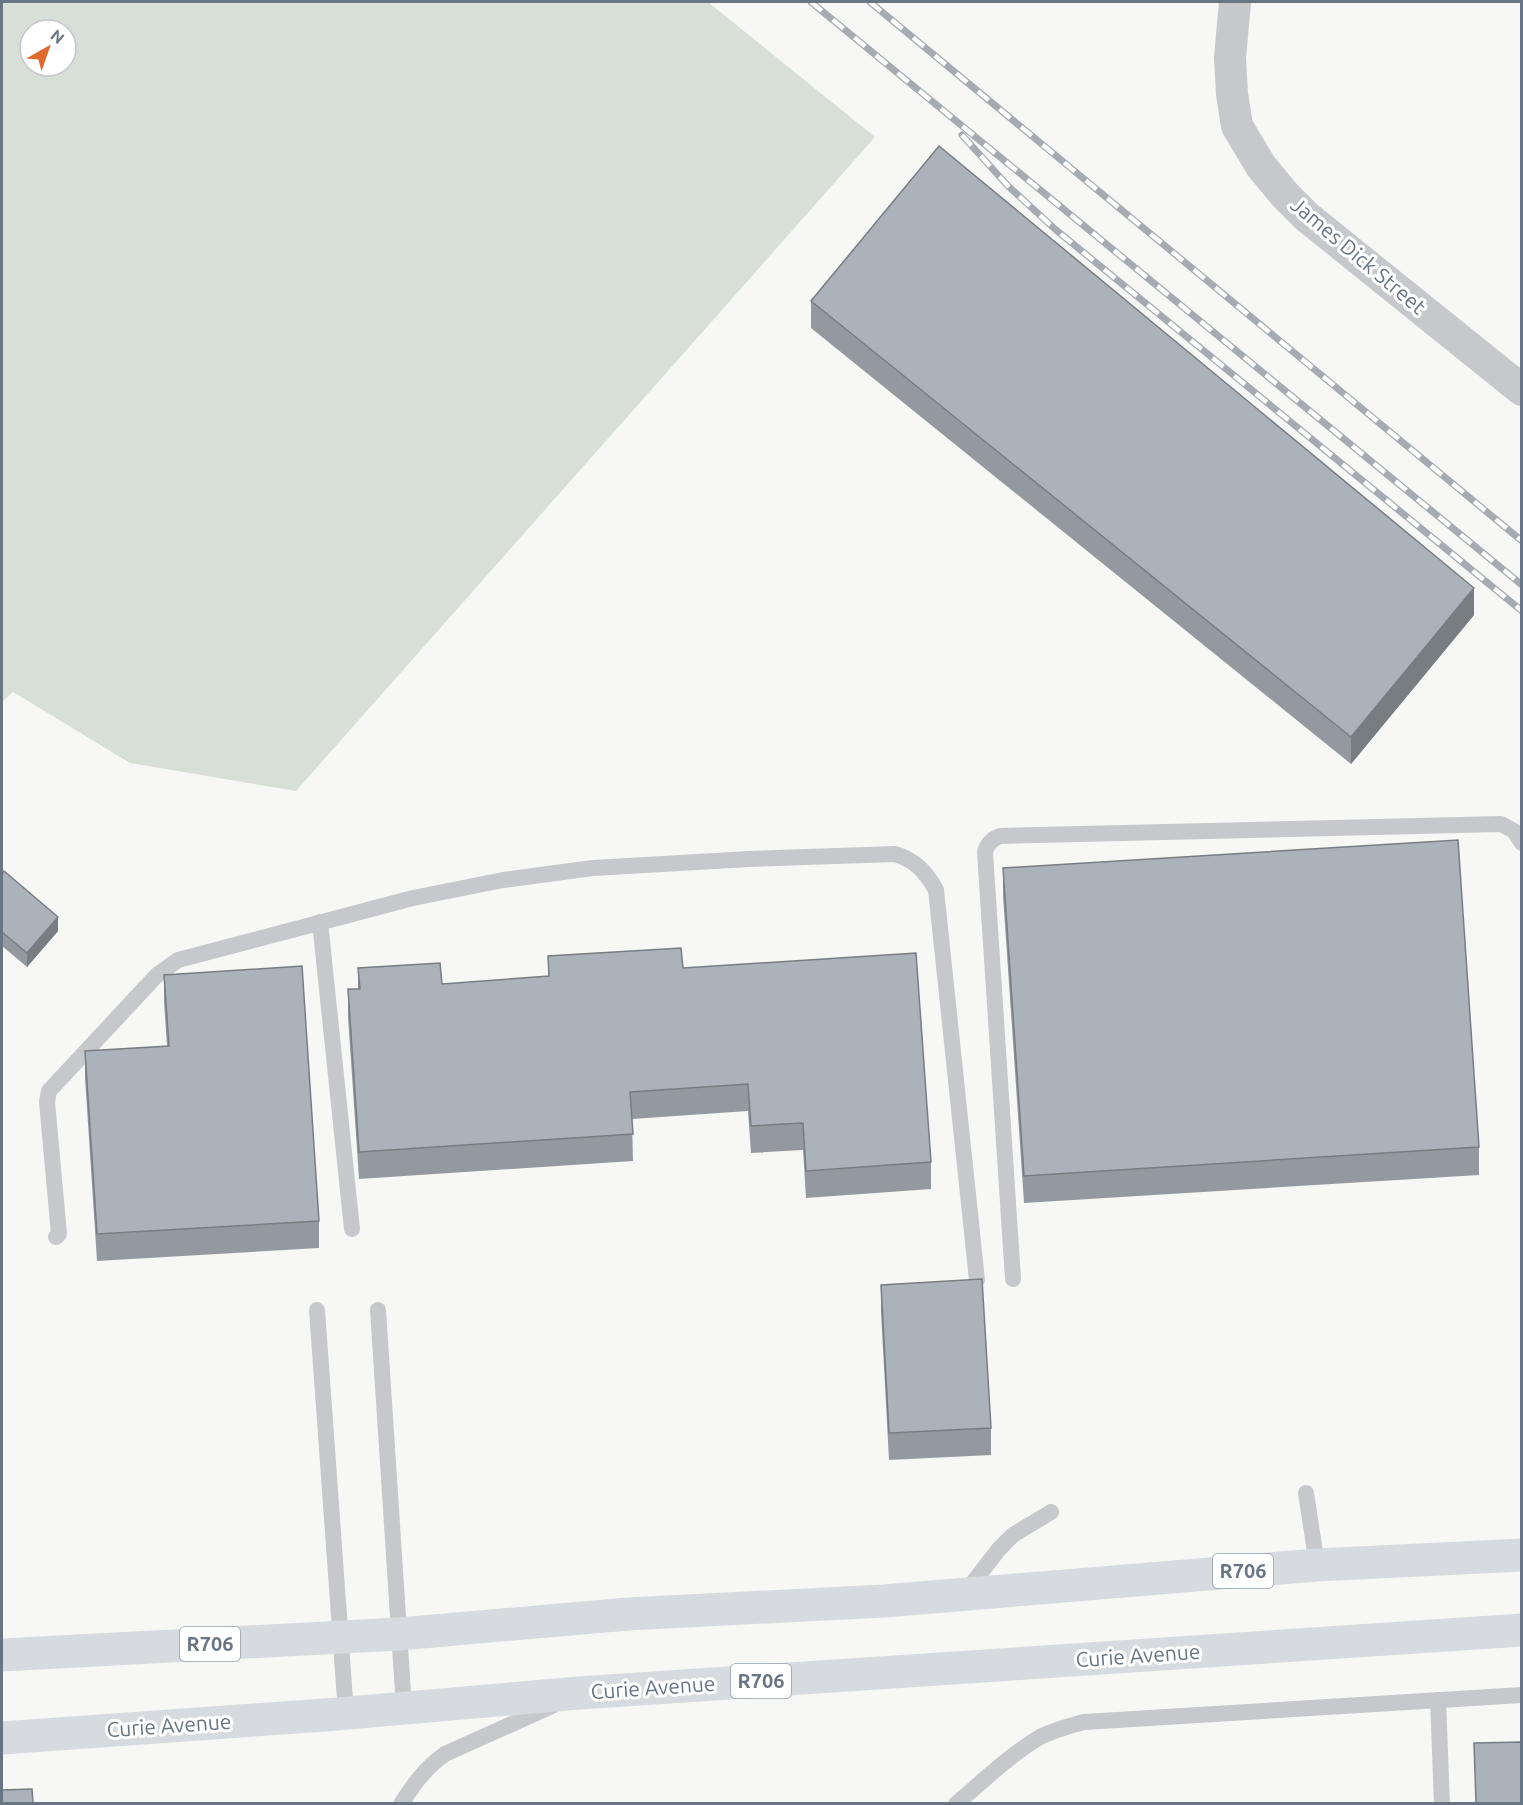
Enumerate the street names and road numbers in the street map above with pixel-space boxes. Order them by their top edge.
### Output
street label: James Dick Street [1286,192,1431,319]
road number: R706 [1213,1554,1273,1588]
road number: R706 [180,1627,240,1661]
street label: Curie Avenue [1075,1639,1201,1671]
road number: R706 [731,1664,791,1698]
street label: Curie Avenue [590,1671,716,1703]
street label: Curie Avenue [106,1709,232,1741]

